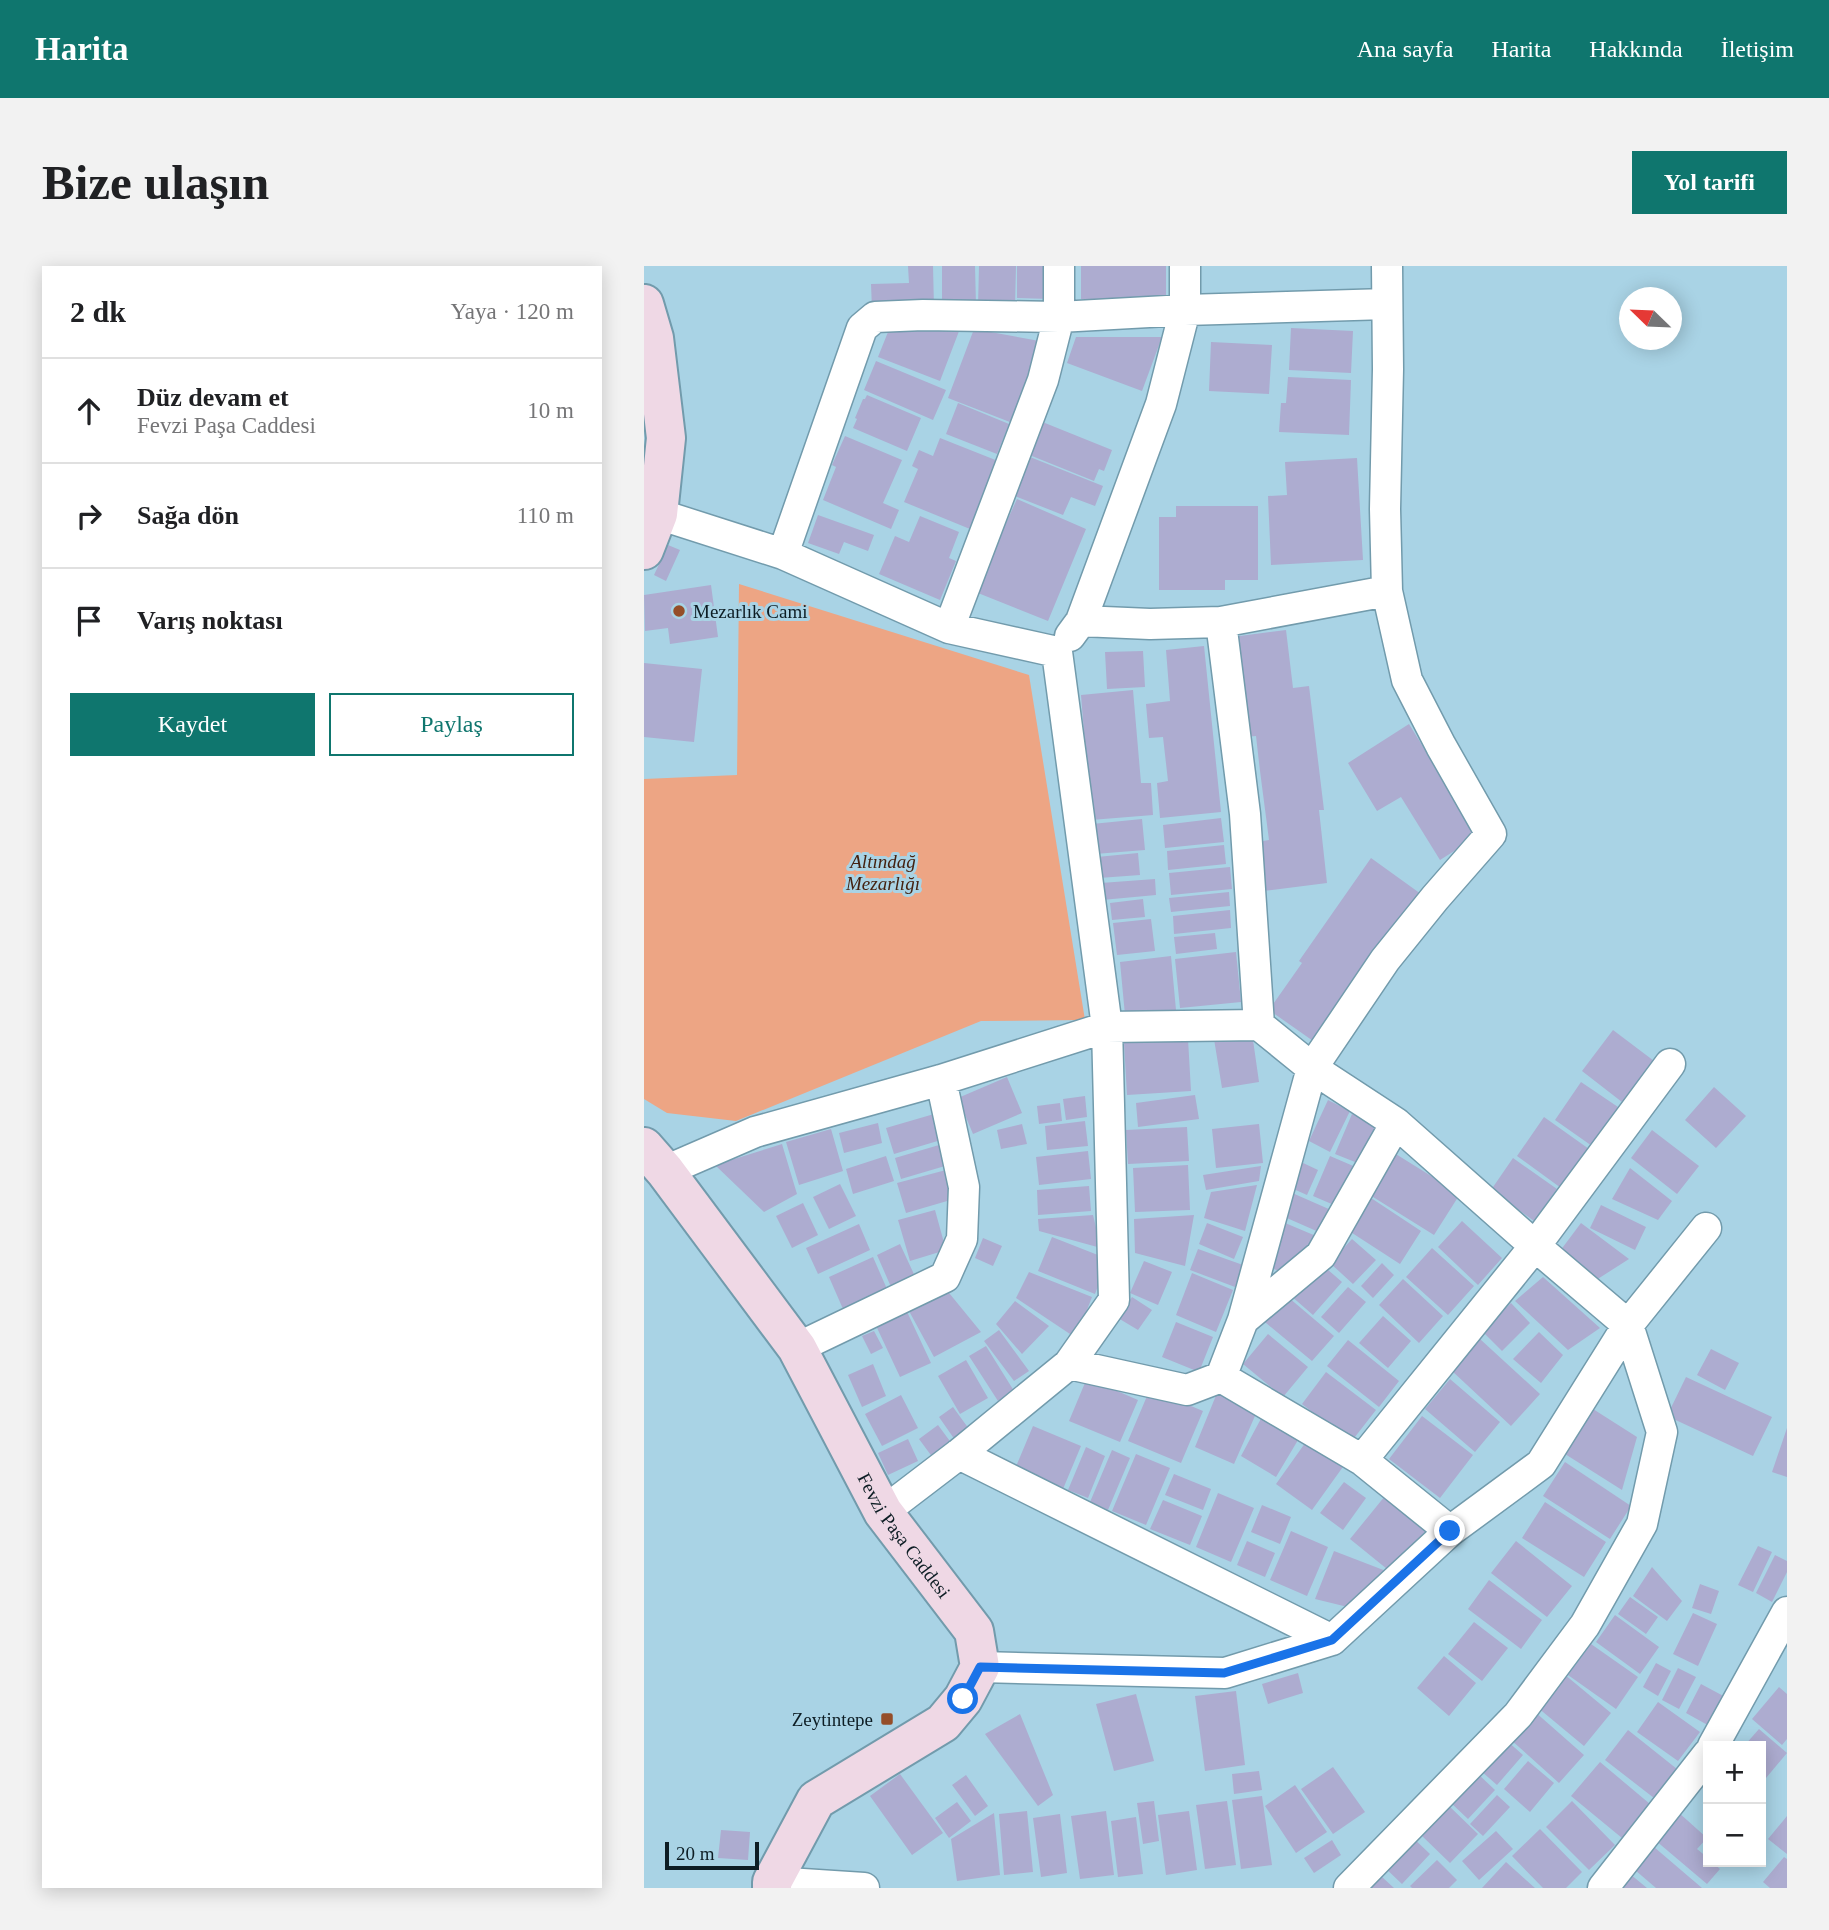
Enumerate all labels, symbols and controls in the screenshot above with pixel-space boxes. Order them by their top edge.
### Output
text: Harita [35,31,128,67]
text: Ana sayfa [1357,36,1453,62]
text: Harita [1491,36,1551,62]
text: Hakkında [1589,36,1683,62]
text: İletişim [1721,36,1794,62]
button: Yol tarifi [1632,151,1787,214]
text: Bize ulaşın [42,155,269,210]
north arrow [1619,287,1682,350]
text: 2 dk [70,295,126,328]
text: Yaya · 120 m [450,299,574,324]
text: Düz devam et [137,383,289,412]
icon: ahead [70,392,108,430]
text: 10 m [527,398,574,423]
text: Fevzi Paşa Caddesi [137,413,316,438]
icon: right [70,497,108,535]
text: Sağa dön [137,501,239,530]
text: 110 m [517,503,574,528]
place label: Mezarlık Cami [693,601,808,622]
icon: arrive [70,602,108,640]
marker: Mezarlık Cami [671,603,687,619]
text: Varış noktası [137,606,283,635]
button: Kaydet [70,693,315,756]
button: Paylaş [329,693,574,756]
park label: Altındağ Mezarlığı [845,851,920,894]
street label: Fevzi Paşa Caddesi [853,1469,955,1602]
route end [1434,1515,1465,1546]
route start [947,1683,978,1714]
place label: Zeytintepe [792,1709,873,1730]
marker: Zeytintepe [879,1711,895,1727]
map controls [1703,1741,1766,1867]
button: + [1703,1741,1766,1804]
button: − [1703,1804,1766,1867]
scale bar [665,1839,760,1871]
text: 20 m [676,1843,715,1864]

